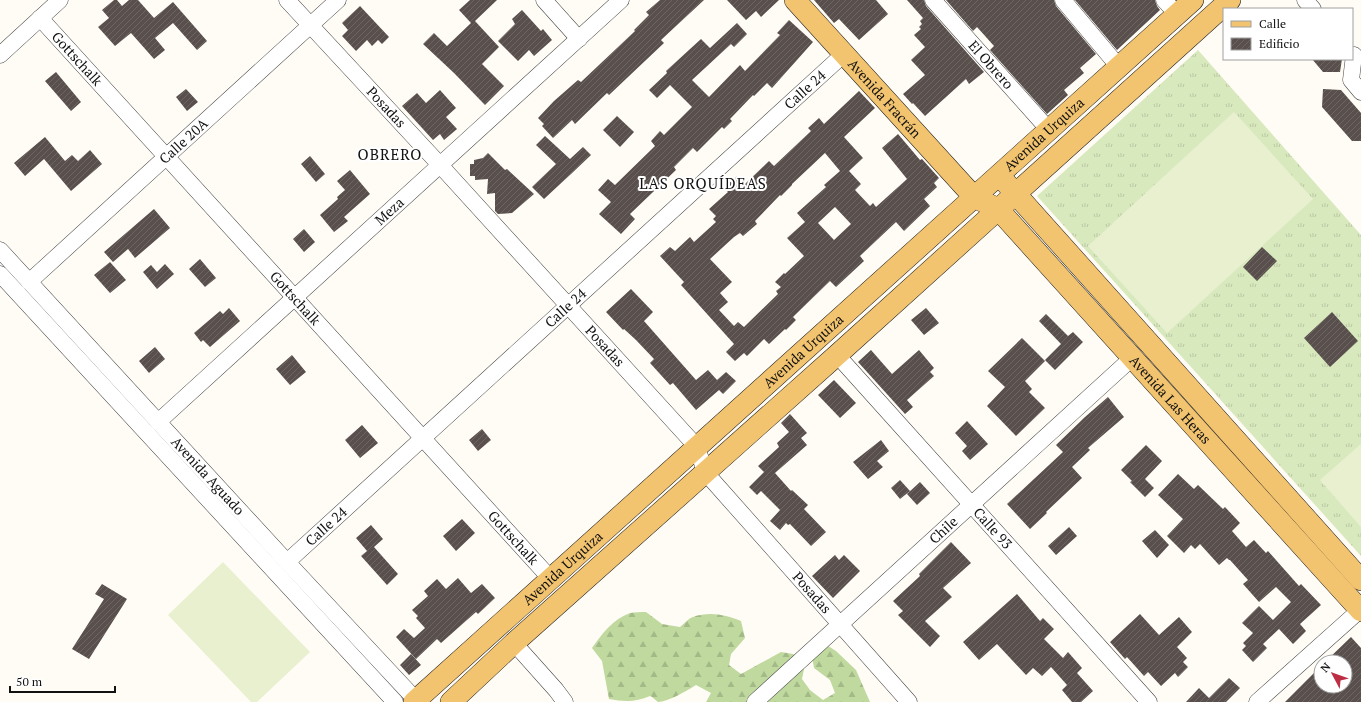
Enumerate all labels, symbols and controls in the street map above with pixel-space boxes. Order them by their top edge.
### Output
legend [1223,8,1353,60]
text: Calle [1259,16,1286,31]
street label: Gottschalk [48,27,107,90]
street label: El Obrero [964,36,1018,93]
text: Edificio [1259,36,1300,51]
street label: Avenida Fracrán [844,54,926,142]
street label: Calle 24 [780,65,830,113]
street label: Posadas [363,82,411,131]
street label: Avenida Urquiza [999,93,1088,175]
street label: Calle 20A [155,113,212,168]
district label: OBRERO [358,144,422,164]
district label: LAS ORQUÍDEAS [639,173,767,193]
street label: Meza [370,193,408,229]
street label: Gottschalk [266,267,326,330]
street label: Calle 24 [540,283,590,331]
street label: Avenida Urquiza [759,310,847,392]
street label: Posadas [582,321,629,371]
street label: Avenida Las Heras [1126,351,1216,448]
street label: Avenida Aguado [167,432,249,519]
street label: Calle 24 [301,502,351,550]
street label: Calle 93 [969,503,1017,553]
street label: Gottschalk [484,506,544,569]
street label: Chile [925,512,962,548]
street label: Avenida Urquiza [518,527,606,609]
street label: Posadas [789,567,836,617]
north arrow [1313,654,1353,694]
text: N [1317,659,1334,675]
scale bar [10,668,115,694]
text: 50 m [16,674,43,689]

